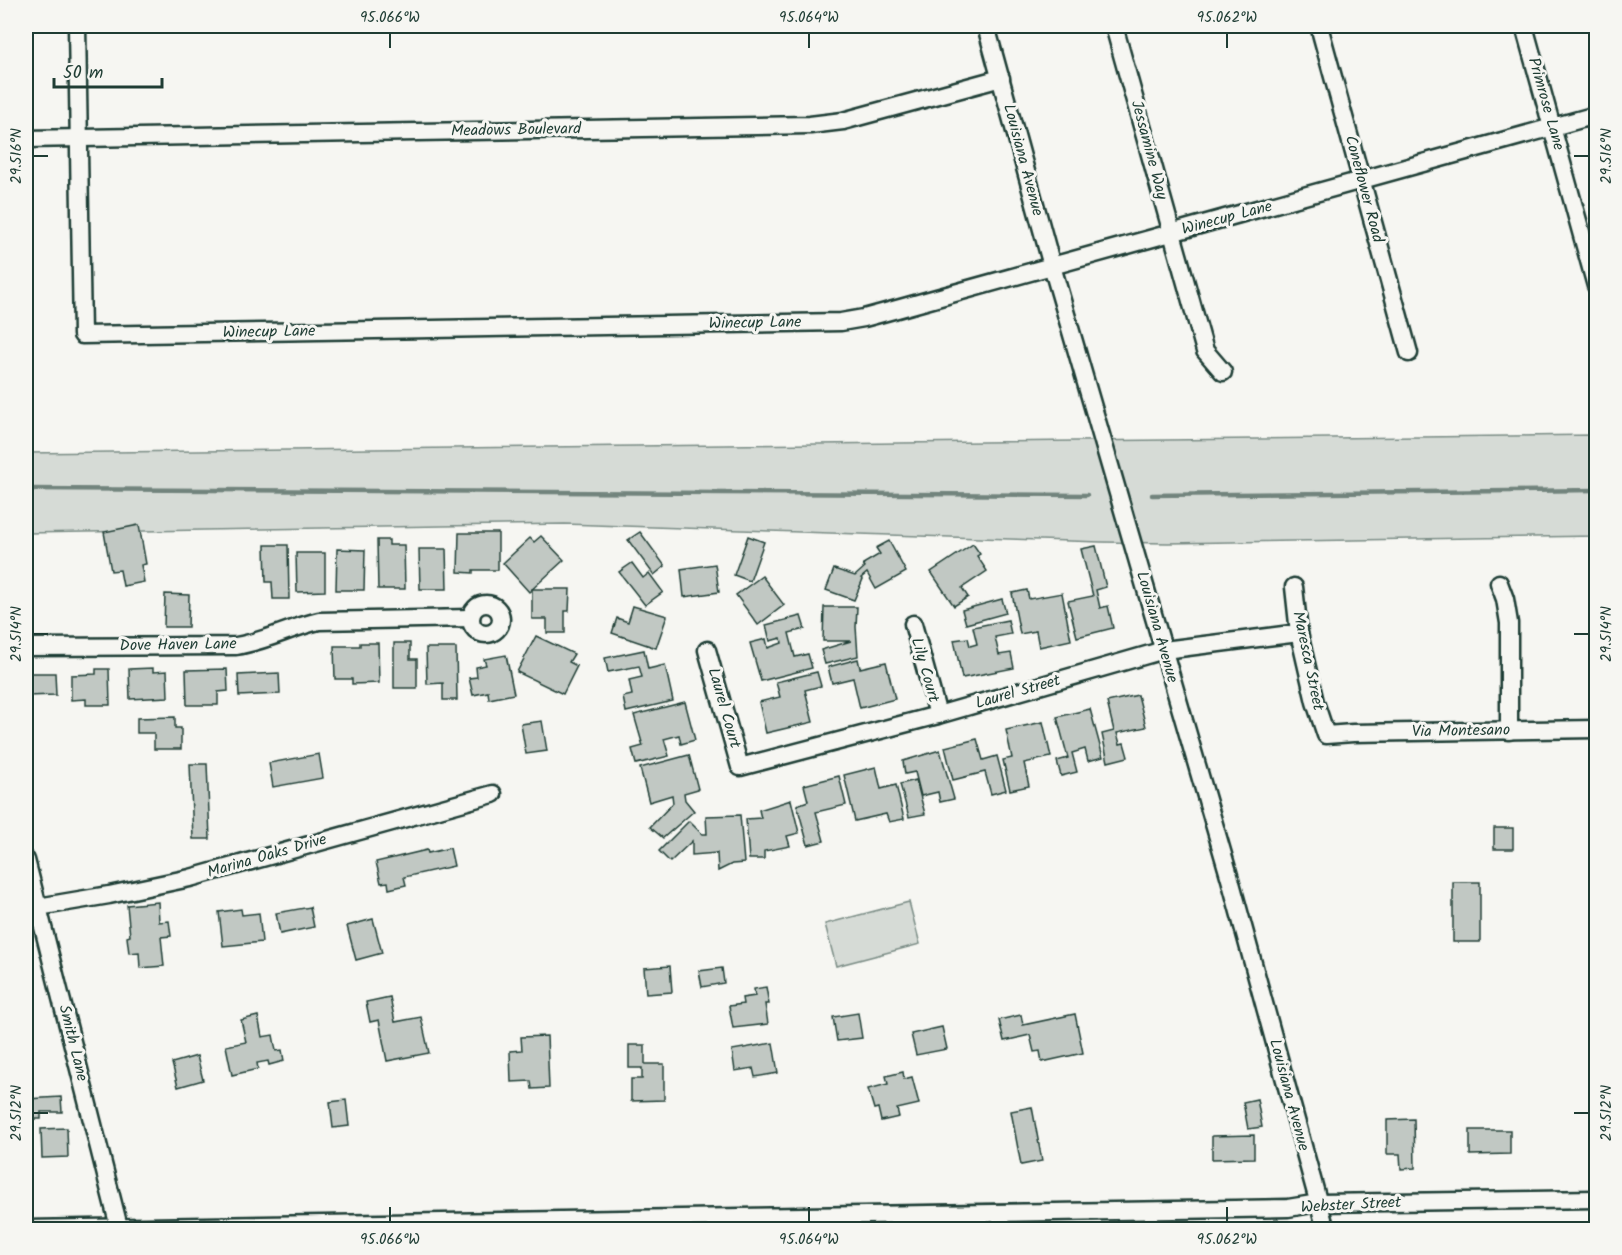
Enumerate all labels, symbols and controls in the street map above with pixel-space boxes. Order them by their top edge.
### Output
text: 95.066°W [360,6,420,30]
text: 95.064°W [779,6,839,30]
text: 95.062°W [1197,6,1257,30]
scale bar [54,51,162,89]
street label: Primrose Lane [1521,55,1571,153]
text: 50 m [63,59,103,88]
street label: Jessamine Way [1124,97,1174,203]
street label: Louisiana Avenue [996,101,1050,219]
street label: Meadows Boulevard [451,116,582,144]
text: 29.516°N [5,128,29,184]
text: 29.516°N [1595,128,1619,184]
street label: Coneflower Road [1338,133,1391,246]
street label: Winecup Lane [1179,194,1275,242]
street label: Winecup Lane [708,310,802,336]
street label: Winecup Lane [222,319,316,345]
street label: Louisiana Avenue [1129,568,1185,686]
text: 29.514°N [5,606,29,662]
text: 29.514°N [1595,606,1619,662]
street label: Maresca Street [1285,609,1331,714]
street label: Dove Haven Lane [119,631,237,659]
street label: Lily Court [904,635,946,706]
street label: Laurel Court [701,665,748,752]
street label: Laurel Street [973,668,1064,716]
street label: Via Montesano [1412,718,1510,744]
street label: Marina Oaks Drive [204,827,330,885]
street label: Smith Lane [51,1002,95,1084]
street label: Louisiana Avenue [1262,1036,1316,1154]
text: 29.512°N [5,1085,29,1141]
text: 29.512°N [1595,1085,1619,1141]
street label: Webster Street [1300,1190,1403,1220]
text: 95.066°W [360,1228,420,1252]
text: 95.064°W [779,1228,839,1252]
text: 95.062°W [1197,1228,1257,1252]

